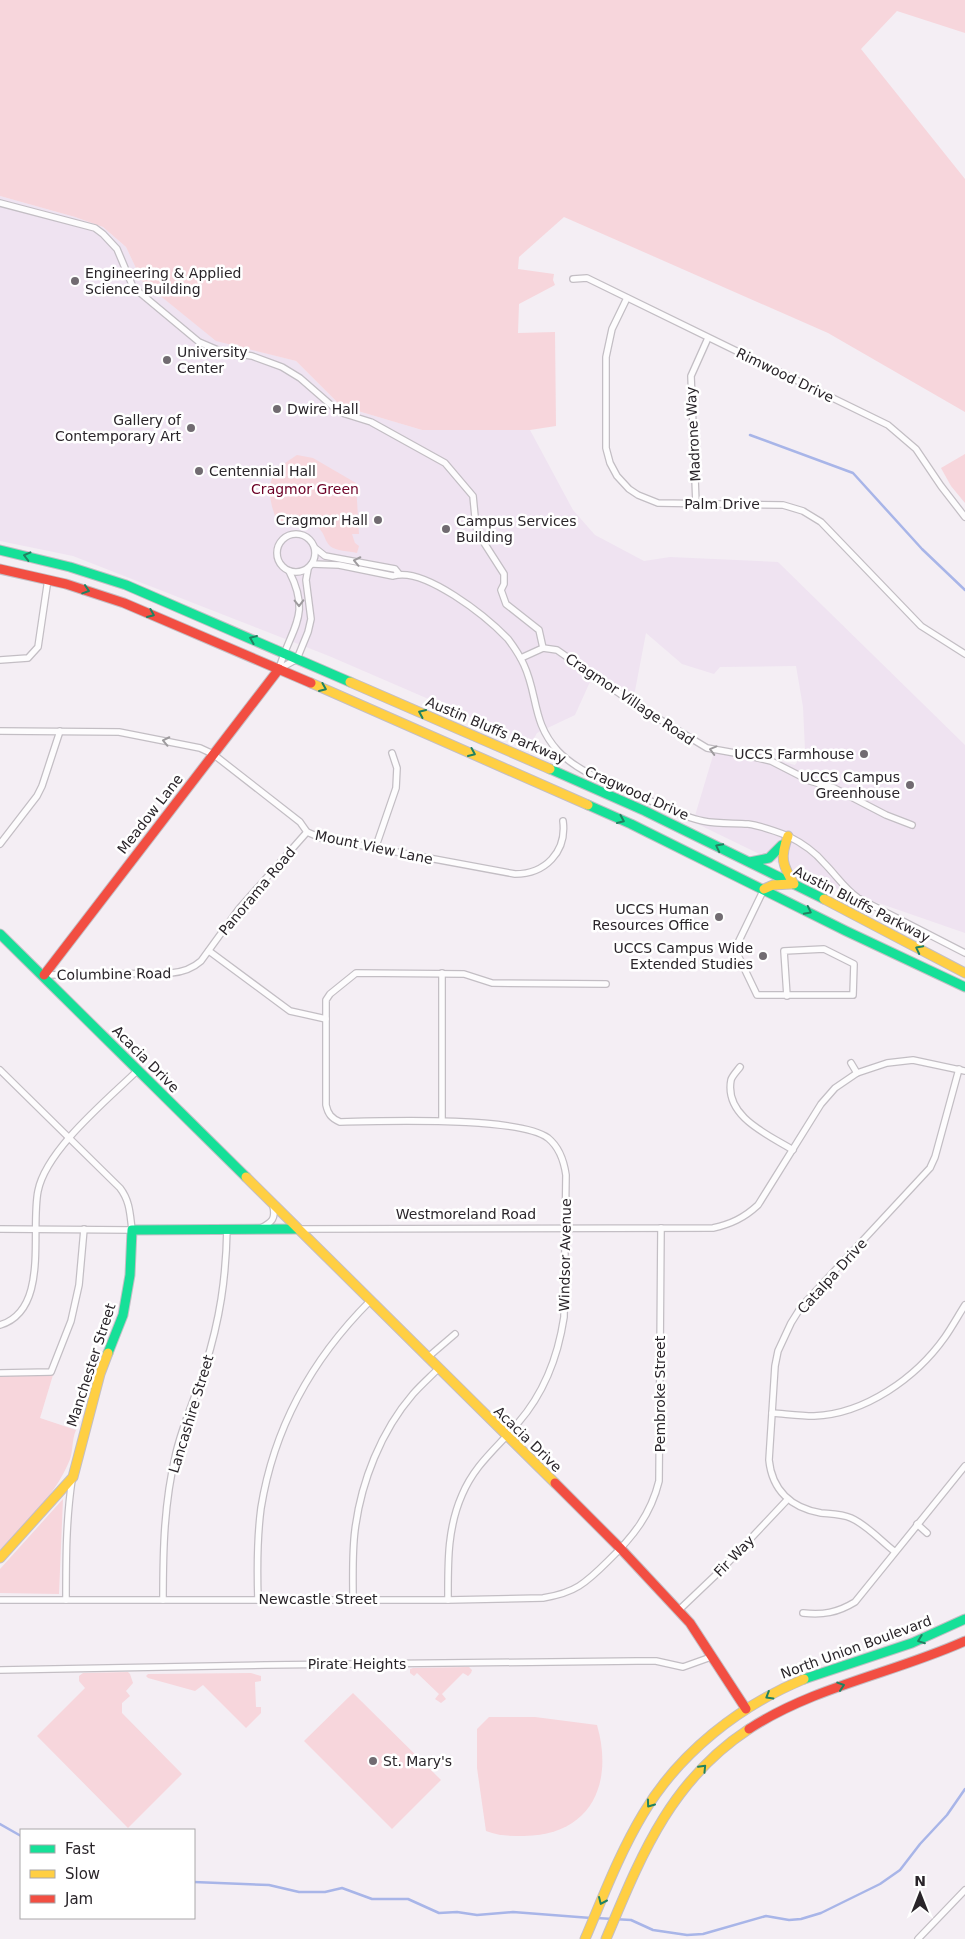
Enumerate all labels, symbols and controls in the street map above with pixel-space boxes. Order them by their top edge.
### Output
place label: Engineering & Applied Science Building [85,265,241,297]
marker: Engineering & Applied Science Building [69,275,81,287]
place label: University Center [177,344,248,376]
street label: Rimwood Drive [734,344,836,406]
marker: University Center [161,354,173,366]
street label: Madrone Way [683,386,703,482]
place label: Dwire Hall [287,401,359,417]
marker: Dwire Hall [271,403,283,415]
place label: Gallery of Contemporary Art [55,412,182,444]
marker: Gallery of Contemporary Art [185,422,197,434]
place label: Centennial Hall [209,463,316,479]
marker: Centennial Hall [193,465,205,477]
park label: Cragmor Green [251,481,359,497]
street label: Palm Drive [684,496,760,512]
place label: Cragmor Hall [276,512,368,528]
place label: Campus Services Building [456,513,577,545]
marker: Cragmor Hall [372,514,384,526]
marker: Campus Services Building [440,523,452,535]
one-way arrow [23,551,32,562]
one-way arrow [352,556,361,566]
one-way arrow [82,584,90,594]
one-way arrow [294,600,304,607]
one-way arrow [146,608,155,619]
one-way arrow [249,635,258,646]
street label: Cragmor Village Road [563,650,697,748]
one-way arrow [318,682,327,693]
street label: Austin Bluffs Parkway [423,693,569,767]
one-way arrow [418,708,427,719]
one-way arrow [162,736,171,747]
one-way arrow [710,745,718,755]
place label: UCCS Farmhouse [734,746,854,762]
one-way arrow [467,747,476,758]
marker: UCCS Farmhouse [858,748,870,760]
street label: Cragwood Drive [582,763,692,823]
place label: UCCS Campus Greenhouse [800,769,900,801]
street label: Meadow Lane [114,771,186,857]
marker: UCCS Campus Greenhouse [904,779,916,791]
one-way arrow [616,813,625,824]
street label: Mount View Lane [314,827,434,867]
one-way arrow [715,843,724,853]
street label: Panorama Road [216,844,298,938]
street label: Austin Bluffs Parkway [791,863,933,945]
place label: UCCS Human Resources Office [592,901,709,933]
one-way arrow [803,905,812,915]
marker: UCCS Human Resources Office [713,911,725,923]
place label: UCCS Campus Wide Extended Studies [613,940,753,972]
one-way arrow [915,945,924,955]
marker: UCCS Campus Wide Extended Studies [757,950,769,962]
street label: Columbine Road [57,965,171,983]
street label: Acacia Drive [109,1022,183,1096]
street label: Windsor Avenue [556,1198,574,1312]
street label: Westmoreland Road [396,1206,536,1222]
street label: Catalpa Drive [794,1235,870,1317]
street label: Manchester Street [63,1301,119,1429]
street label: Pembroke Street [652,1335,668,1452]
street label: Lancashire Street [165,1353,217,1475]
street label: Acacia Drive [491,1403,565,1475]
street label: Fir Way [711,1532,757,1580]
street label: Newcastle Street [258,1591,378,1607]
street label: North Union Boulevard [778,1612,934,1682]
one-way arrow [917,1634,926,1644]
street label: Pirate Heights [308,1656,406,1672]
one-way arrow [836,1682,845,1692]
one-way arrow [765,1689,774,1699]
place label: St. Mary's [383,1753,452,1769]
marker: St. Mary's [367,1755,379,1767]
one-way arrow [697,1765,706,1774]
one-way arrow [647,1798,655,1807]
legend [20,1829,195,1919]
text: Fast [65,1840,95,1858]
text: Slow [65,1865,100,1883]
north arrow [895,1869,945,1919]
text: N [914,1873,926,1889]
text: Jam [64,1890,93,1908]
one-way arrow [597,1896,608,1905]

